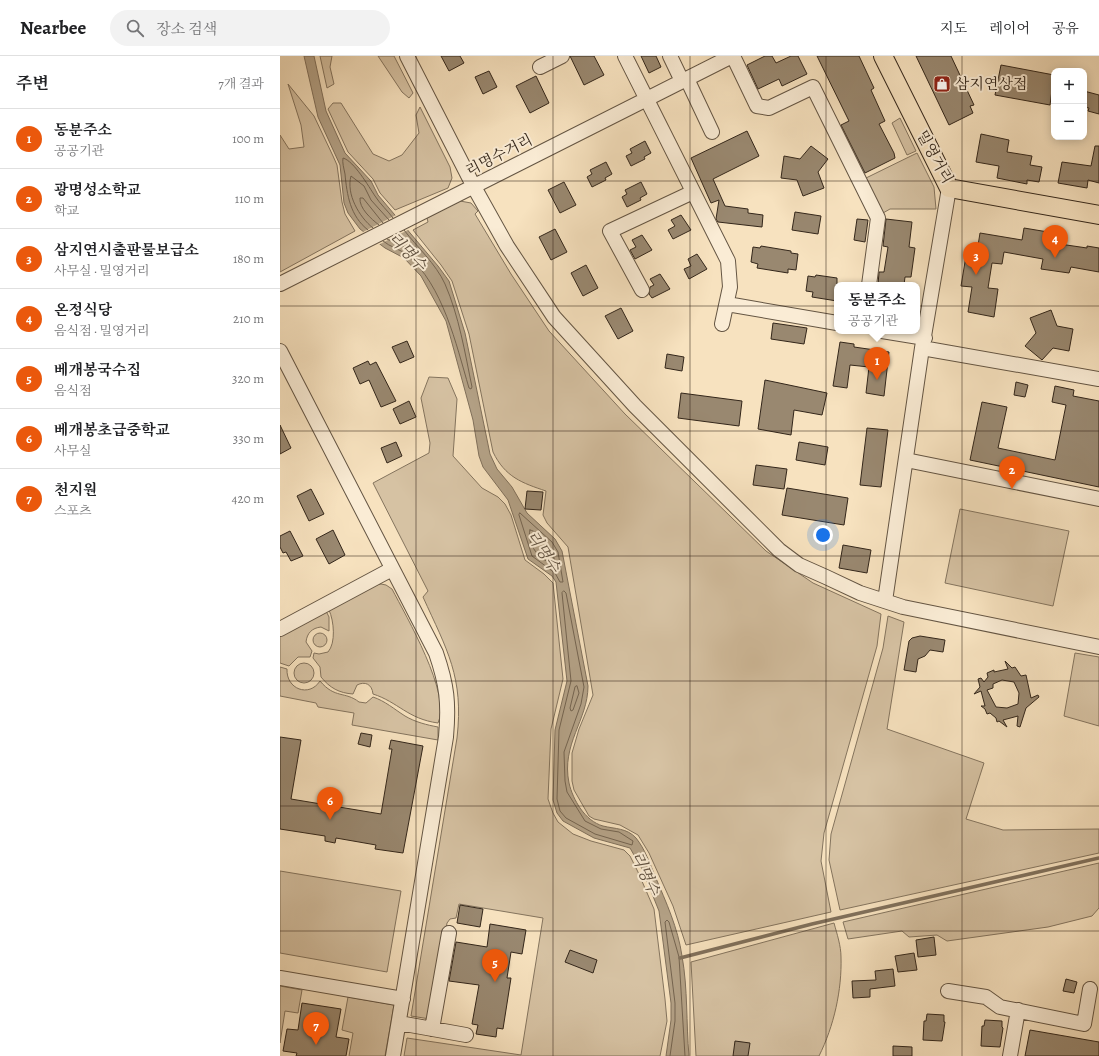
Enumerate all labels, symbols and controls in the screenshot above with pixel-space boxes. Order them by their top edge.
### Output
search box [110,10,390,46]
text: Nearbee [20,15,86,41]
icon: search [124,17,146,39]
text: 장소 검색 [156,19,217,39]
text: 지도 [940,19,967,38]
text: 레이어 [989,19,1030,38]
text: 공유 [1052,19,1079,38]
map controls [1051,68,1087,140]
button: + [1051,68,1087,104]
text: 주변 [16,72,49,95]
shop icon: 삼지연상점 [932,74,952,94]
place label: 삼지연상점 [955,74,1027,94]
text: 7개 결과 [218,75,264,92]
button: − [1051,104,1087,140]
text: 동분주소 [54,120,112,140]
street label: 밀영거리 [912,127,958,187]
text: 1 [27,130,31,147]
text: 100 m [232,130,264,147]
street label: 리명수거리 [462,130,536,180]
text: 공공기관 [54,142,104,159]
text: 광명성소학교 [54,180,141,200]
text: 2 [26,190,32,207]
text: 110 m [235,190,264,207]
text: 학교 [54,202,79,219]
pin: 4 [1042,225,1068,258]
water label: 리명수 [383,227,432,277]
text: 삼지연시출판물보급소 [54,240,199,260]
pin: 3 [963,242,989,275]
text: 3 [26,250,32,267]
text: 180 m [233,250,264,267]
text: 사무실 · 밀영거리 [54,262,150,279]
popup [834,282,920,334]
text: 동분주소 [848,290,906,310]
text: 온정식당 [54,300,112,320]
text: 4 [26,310,32,327]
text: 210 m [233,310,264,327]
text: 공공기관 [848,312,898,329]
text: 음식점 · 밀영거리 [54,322,150,339]
pin: 1 [864,347,890,380]
text: 베개봉국수집 [54,360,141,380]
text: 5 [26,370,32,387]
text: 320 m [232,370,264,387]
text: 음식점 [54,382,92,399]
text: 베개봉초급중학교 [54,420,170,440]
text: 6 [26,430,32,447]
text: 330 m [233,430,264,447]
text: 사무실 [54,442,92,459]
pin: 2 [999,456,1025,489]
text: 천지원 [54,480,97,500]
text: 7 [26,490,32,507]
text: 420 m [232,490,264,507]
text: 스포츠 [54,502,92,519]
your location [813,525,833,545]
water label: 리명수 [521,526,566,578]
pin: 6 [317,787,343,820]
water label: 리명수 [626,848,665,900]
pin: 5 [482,949,508,982]
pin: 7 [303,1012,329,1045]

